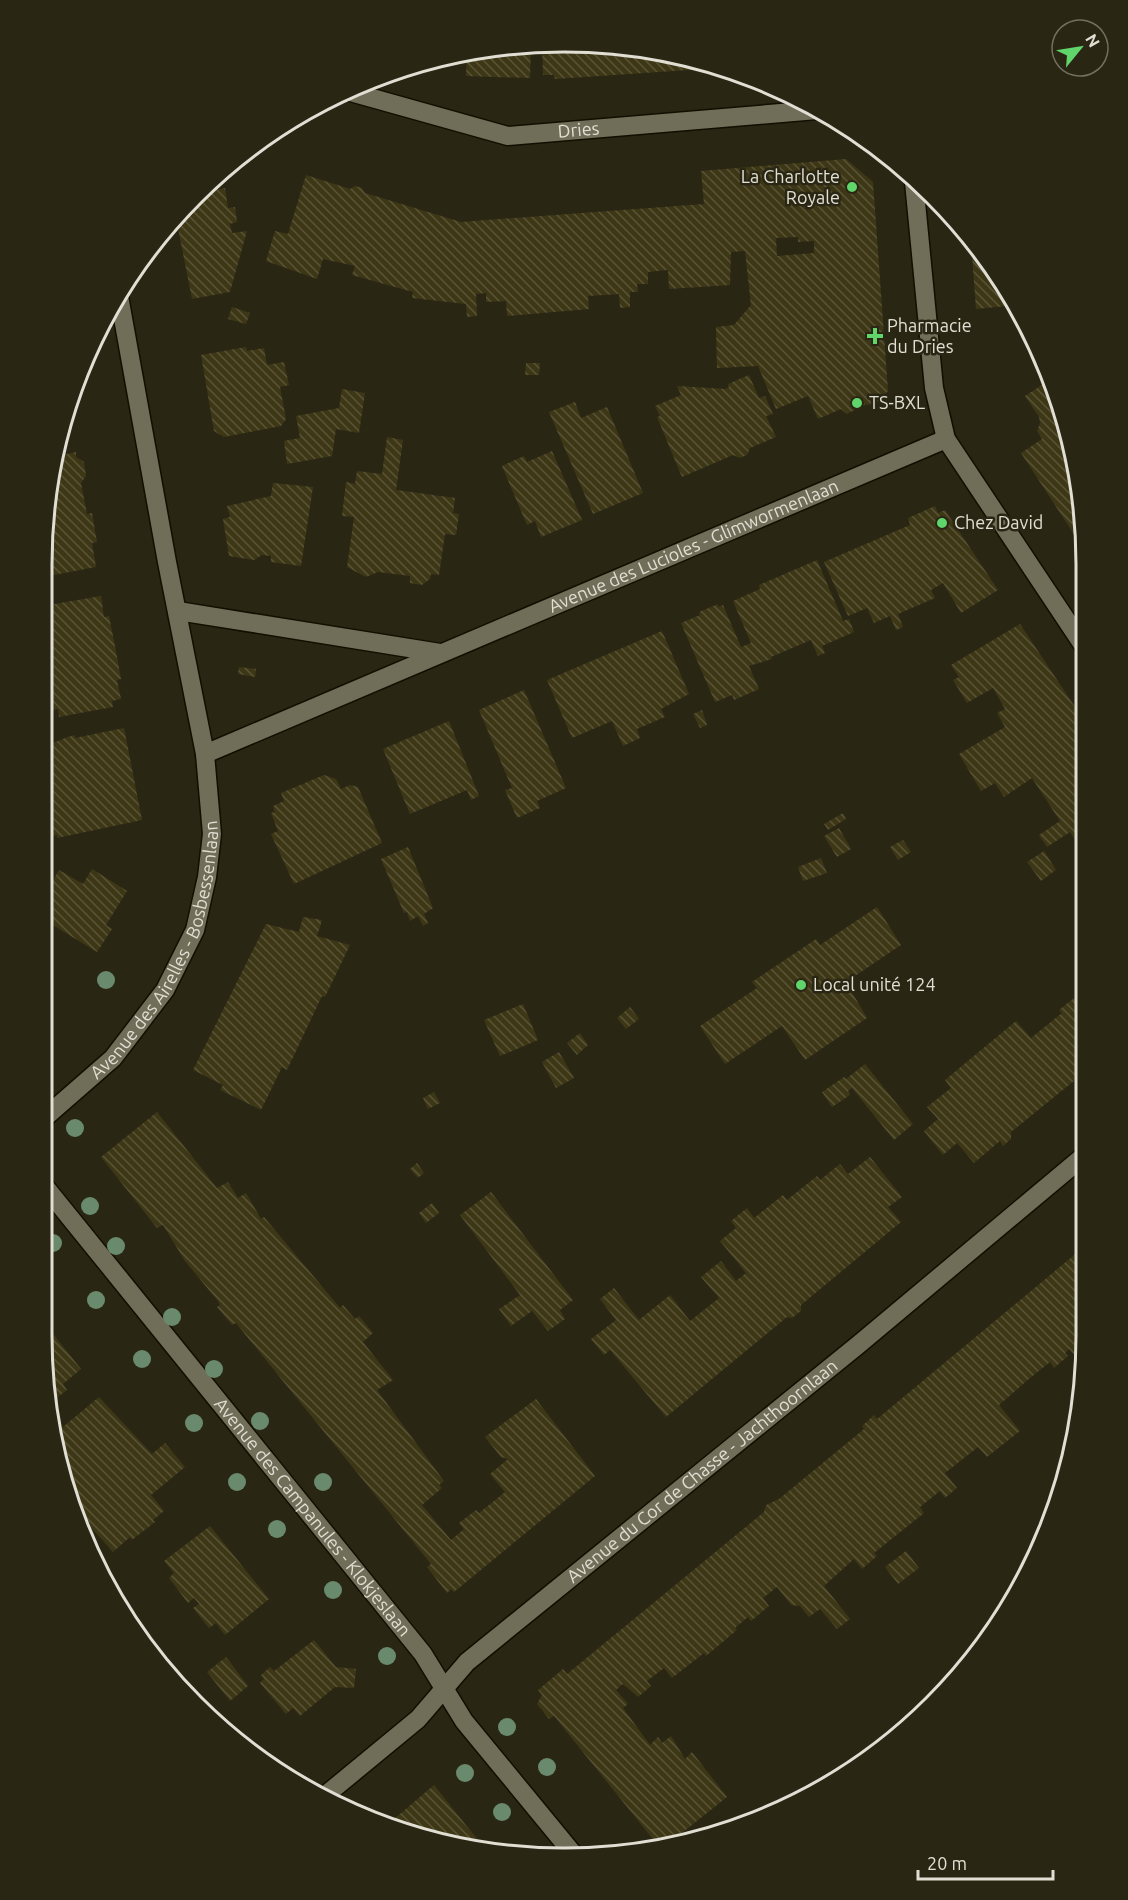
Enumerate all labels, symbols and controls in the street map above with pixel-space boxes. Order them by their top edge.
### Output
north arrow [1050,18,1110,78]
text: N [1082,31,1104,50]
street label: Dries [557,117,600,141]
place label: La Charlotte Royale [741,166,840,207]
marker: La Charlotte Royale [845,180,859,194]
place label: Pharmacie du Dries [887,315,972,356]
marker: Pharmacie du Dries [868,329,882,343]
place label: TS-BXL [869,392,925,412]
marker: TS-BXL [850,396,864,410]
street label: Avenue des Lucioles - Glimwormenlaan [545,475,841,616]
place label: Chez David [954,512,1043,532]
marker: Chez David [935,516,949,530]
street label: Avenue des Airelles - Bosbessenlaan [86,820,221,1082]
place label: Local unité 124 [813,974,936,994]
marker: Local unité 124 [794,978,808,992]
street label: Avenue du Cor de Chasse - Jachthoornlaan [562,1355,841,1586]
street label: Avenue des Campanules - Klokjeslaan [211,1394,415,1640]
scale bar [918,1843,1053,1881]
text: 20 m [927,1853,967,1873]

